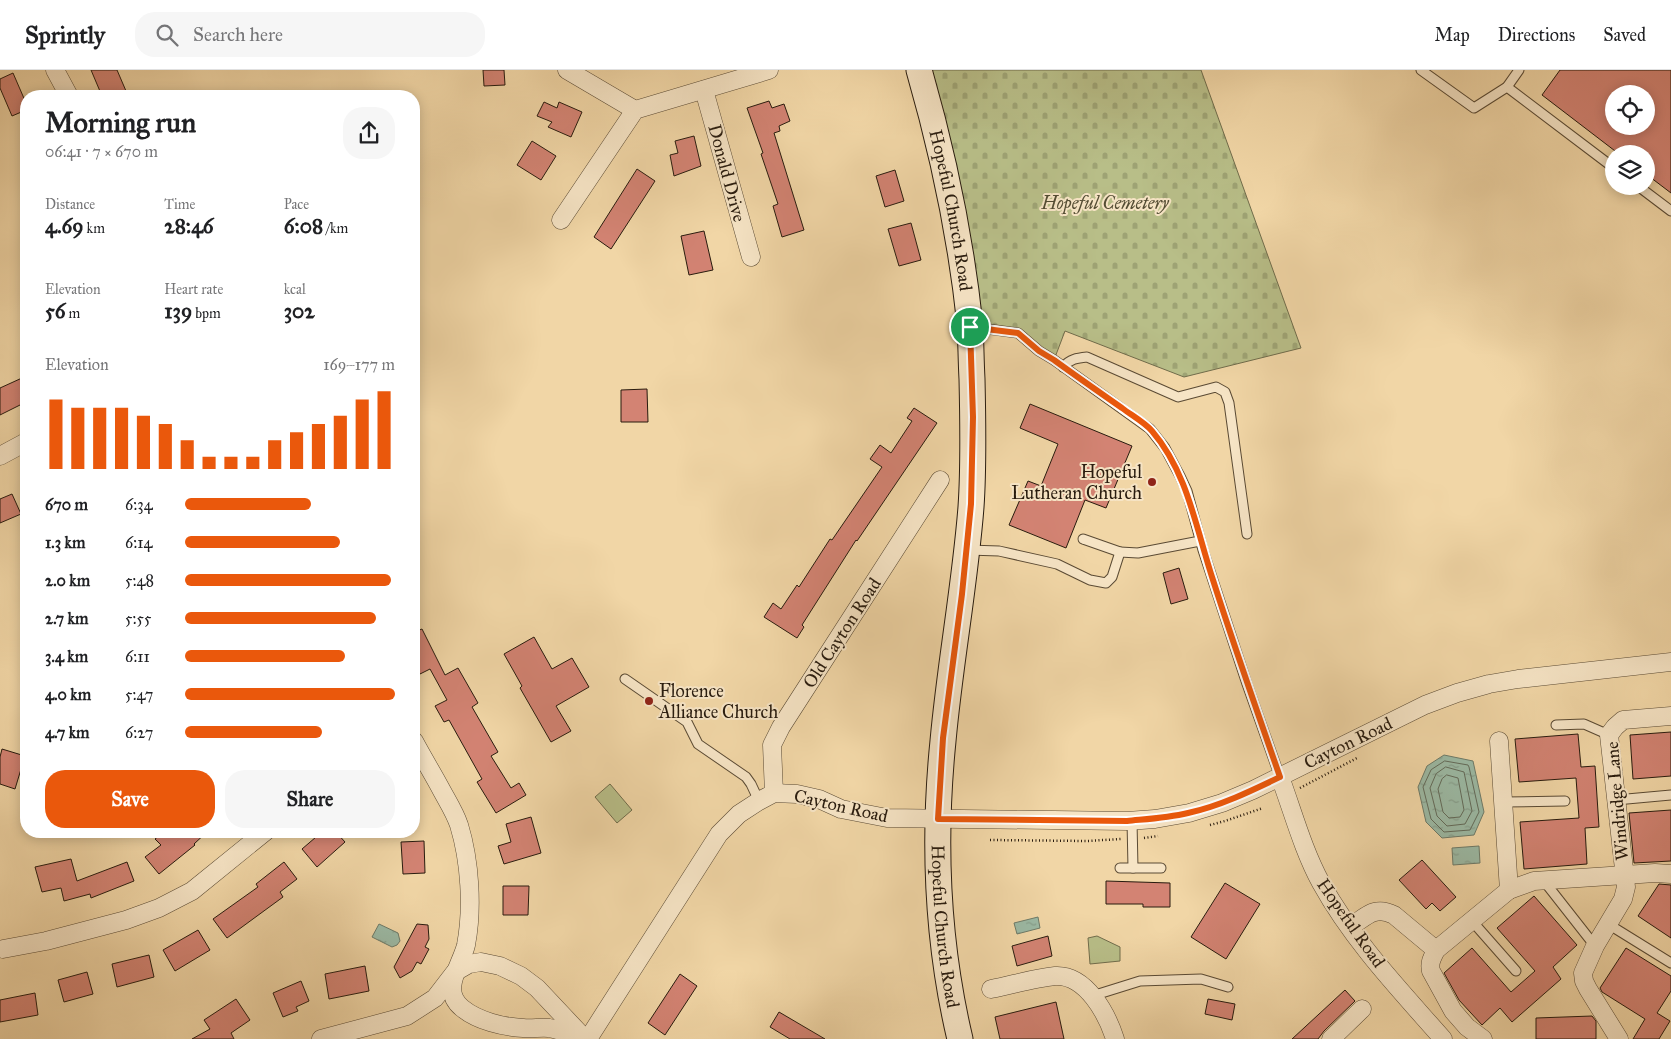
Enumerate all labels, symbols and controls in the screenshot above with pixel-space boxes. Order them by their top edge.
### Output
search box [135,12,485,57]
text: Sprintly [25,20,105,50]
icon: search [153,21,181,49]
text: Search here [193,23,283,46]
text: Map [1434,24,1470,46]
text: Directions [1498,24,1575,46]
text: Saved [1603,24,1646,46]
map controls [1605,85,1655,195]
button: locate [1605,85,1655,135]
text: Morning run [45,105,196,140]
button: share [343,107,395,159]
street label: Donald Drive [703,122,751,224]
street label: Hopeful Church Road [924,127,977,292]
text: 06:41 · 7 × 670 m [45,142,158,161]
button: layers [1605,145,1655,195]
park label: Hopeful Cemetery [1040,192,1170,215]
text: Distance [45,196,95,213]
text: Time [164,196,195,213]
text: Pace [284,196,309,213]
text: 4.69 [45,213,84,239]
text: 28:46 [164,213,214,239]
text: 6:08 [284,213,323,239]
text: km [84,220,105,237]
text: /km [323,220,348,237]
text: Elevation [45,281,101,298]
text: Heart rate [164,281,223,298]
text: kcal [284,281,306,298]
text: 56 [45,298,66,324]
text: 139 [164,298,192,324]
text: 302 [284,298,315,324]
text: m [66,305,80,322]
text: bpm [192,305,221,322]
pin [949,306,991,348]
icon: arrive [956,313,984,341]
text: Elevation [45,355,109,374]
text: 169–177 m [323,355,395,374]
place label: Hopeful Lutheran Church [1011,461,1142,504]
marker: Hopeful Lutheran Church [1146,476,1158,488]
text: 670 m [45,495,88,514]
text: 6:34 [125,495,153,514]
text: 1.3 km [45,533,85,552]
text: 6:14 [125,533,152,552]
text: 2.0 km [45,571,90,590]
text: 5:48 [125,571,154,590]
street label: Old Cayton Road [798,574,886,692]
text: 2.7 km [45,609,88,628]
text: 5:55 [125,609,151,628]
text: 3.4 km [45,647,88,666]
text: 6:11 [125,647,150,666]
place label: Florence Alliance Church [658,680,778,723]
text: 4.0 km [45,685,91,704]
text: 5:47 [125,685,153,704]
marker: Florence Alliance Church [643,695,655,707]
street label: Cayton Road [1300,712,1396,774]
text: 4.7 km [45,723,90,742]
text: 6:27 [125,723,153,742]
street label: Windridge Lane [1601,740,1634,861]
button: Save [45,770,215,828]
button: Share [225,770,395,828]
street label: Cayton Road [792,785,890,827]
street label: Hopeful Church Road [927,845,964,1010]
street label: Hopeful Road [1312,874,1390,972]

